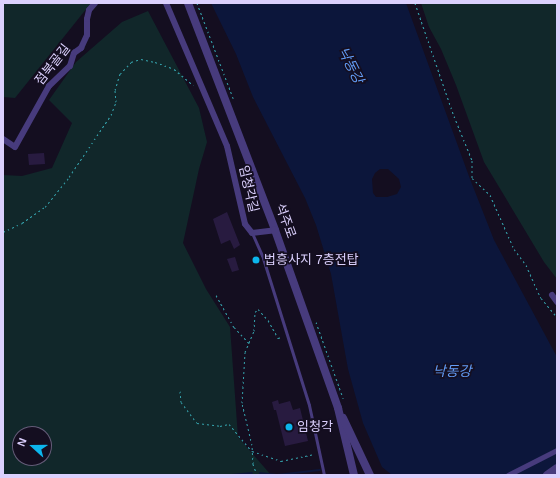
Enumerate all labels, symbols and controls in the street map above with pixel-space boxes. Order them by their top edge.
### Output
street label: 점북골길 [32,41,74,89]
water label: 낙동강 [335,44,367,86]
street label: 임청각길 [235,164,261,214]
street label: 석주로 [272,201,298,241]
place label: 법흥사지 7층전탑 [264,252,359,268]
marker: 법흥사지 7층전탑 [251,255,261,265]
water label: 낙동강 [433,363,471,379]
place label: 임청각 [297,419,333,435]
marker: 임청각 [284,422,294,432]
north arrow [12,426,52,466]
text: N [15,436,29,448]

